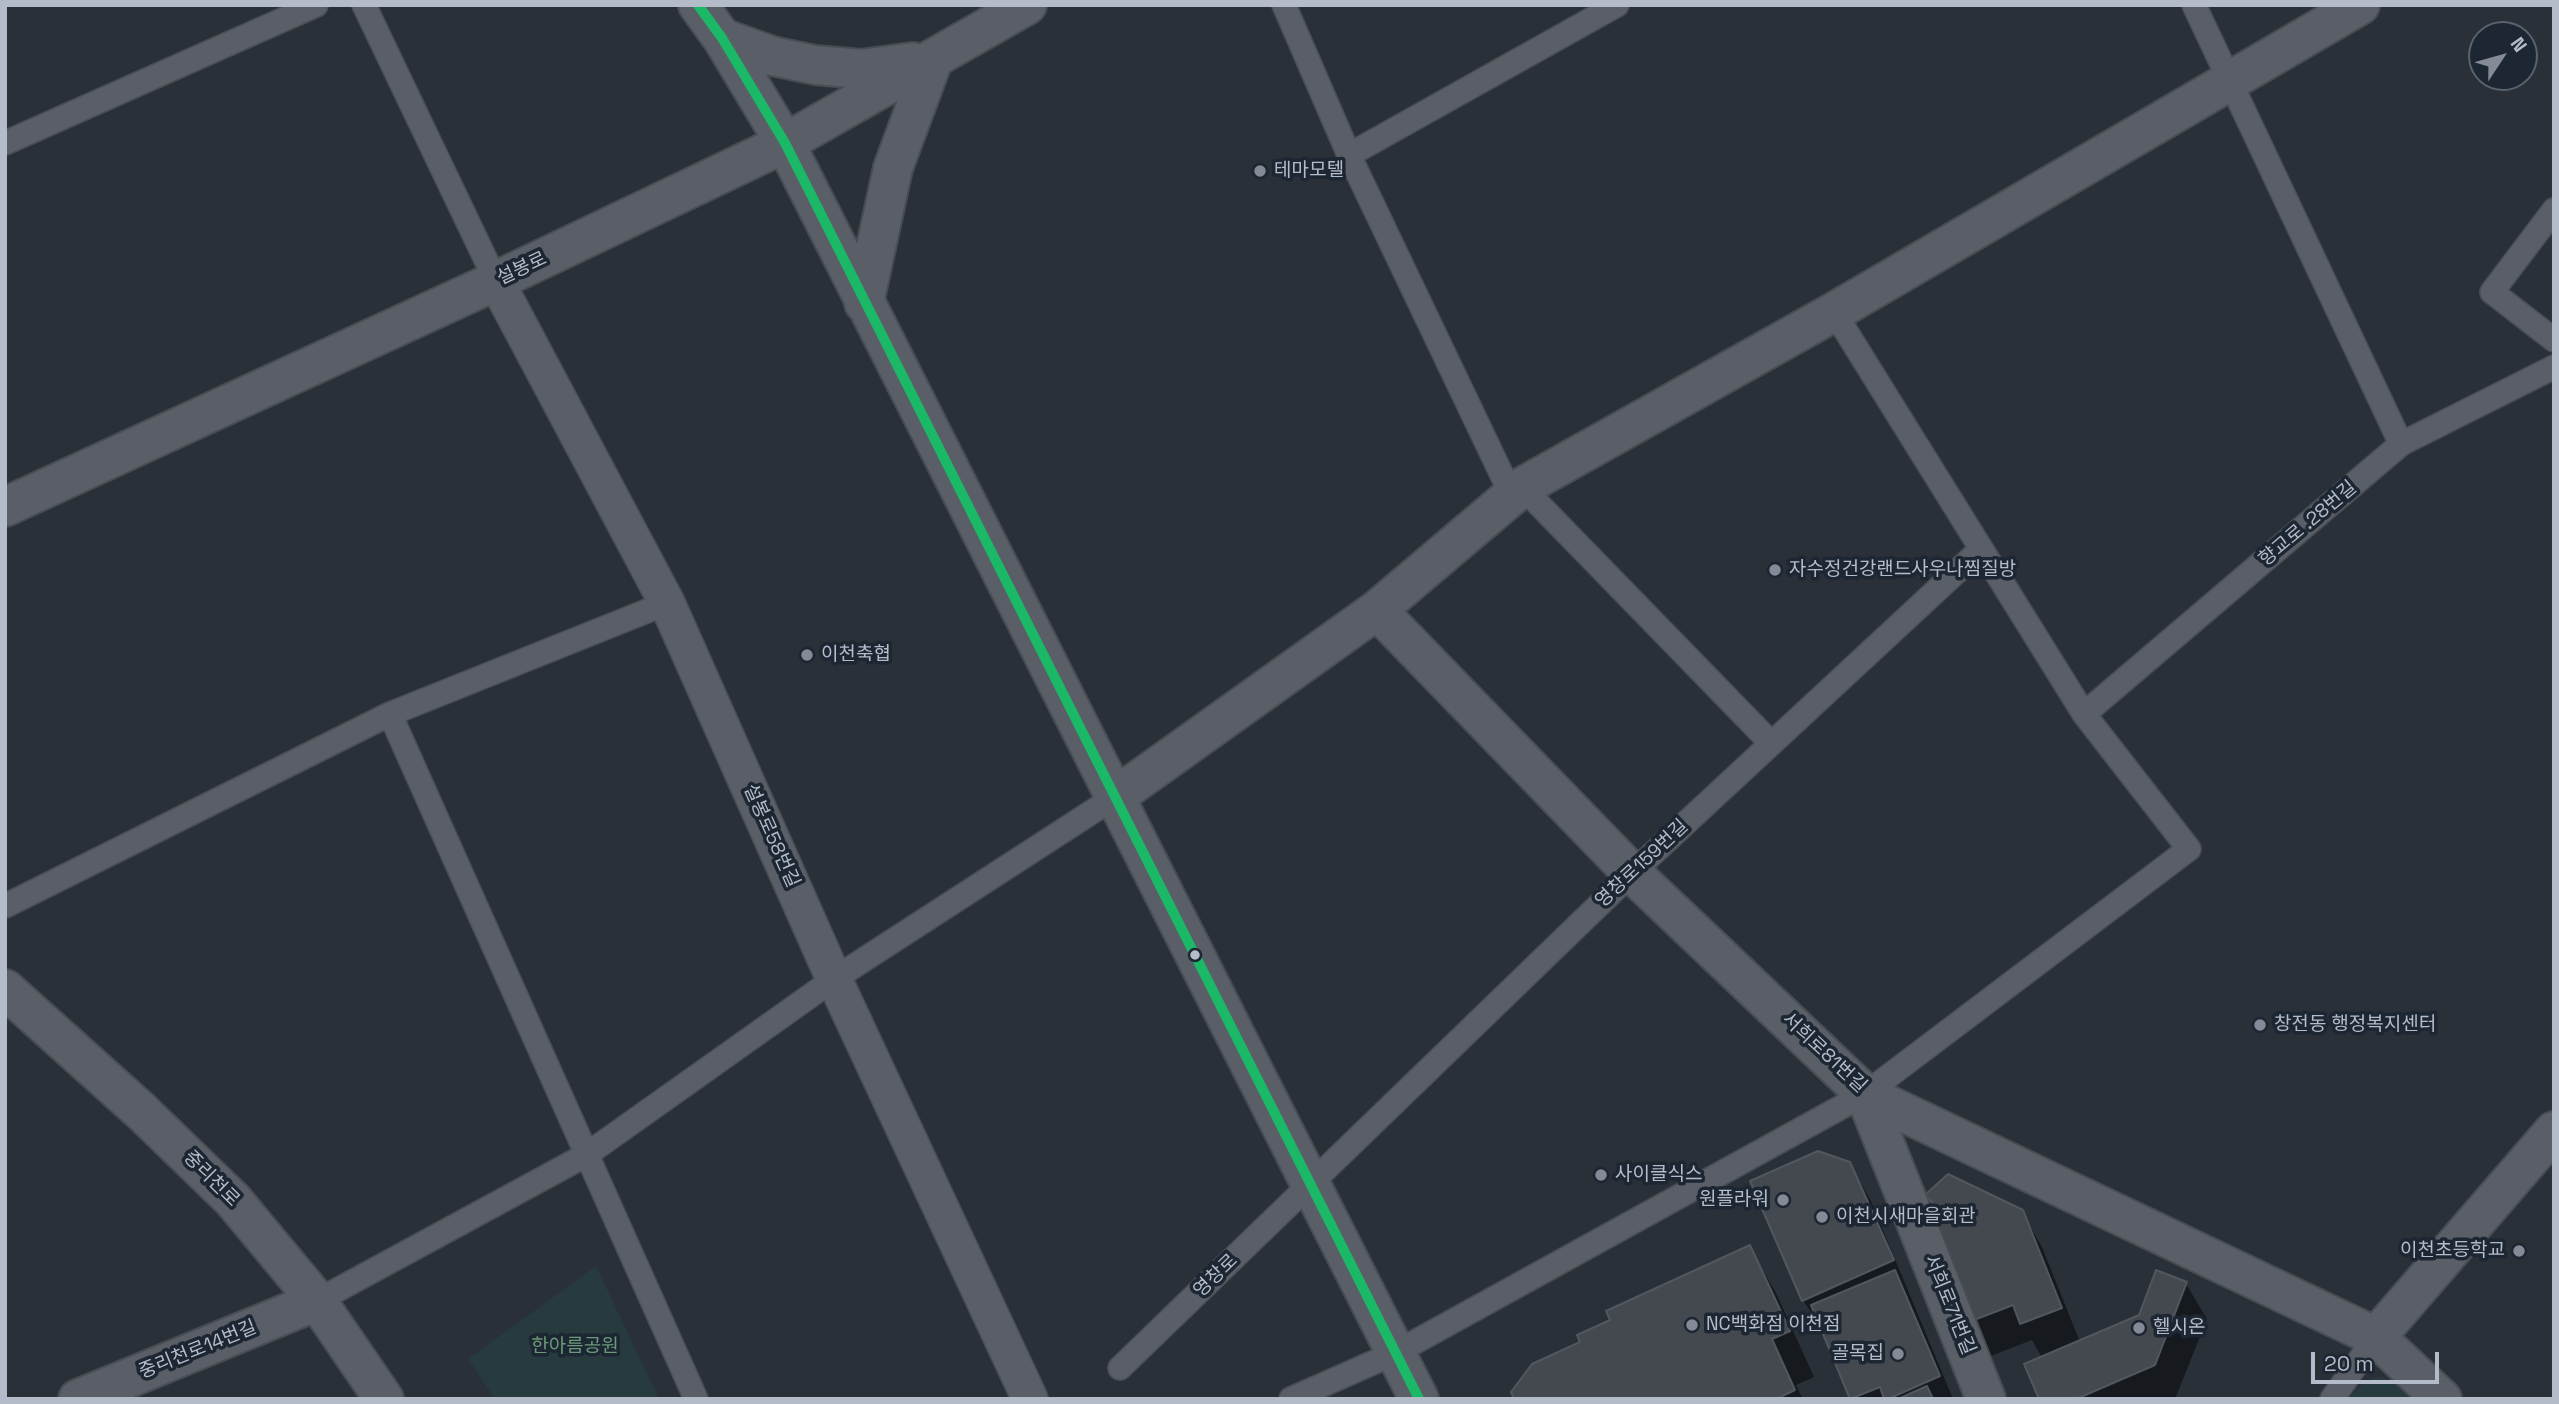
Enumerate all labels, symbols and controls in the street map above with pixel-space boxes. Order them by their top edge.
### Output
north arrow [2468,21,2538,91]
text: N [2505,32,2533,57]
place label: 테마모텔 [1274,160,1344,182]
marker: 테마모텔 [1252,163,1268,179]
street label: 설봉로 [493,248,551,290]
street label: 향교로 .28번길 [2255,477,2361,571]
place label: 자수정건강랜드사우나찜질방 [1789,559,2016,581]
marker: 자수정건강랜드사우나찜질방 [1767,562,1783,578]
place label: 이천축협 [821,644,891,666]
marker: 이천축협 [799,647,815,663]
street label: 설봉로58번길 [738,781,804,891]
street label: 영창로159번길 [1591,815,1693,913]
unlabelled marker [1188,948,1202,962]
street label: 서희로81번길 [1777,1008,1871,1098]
place label: 창전동 행정복지센터 [2274,1014,2436,1036]
marker: 창전동 행정복지센터 [2252,1017,2268,1033]
street label: 중리천로 [178,1146,244,1212]
place label: 사이클식스 [1615,1164,1702,1186]
marker: 사이클식스 [1593,1167,1609,1183]
place label: 원플라워 [1699,1189,1769,1211]
marker: 원플라워 [1775,1192,1791,1208]
place label: 이천시새마을회관 [1836,1206,1976,1228]
marker: 이천시새마을회관 [1814,1209,1830,1225]
place label: 이천초등학교 [2400,1240,2505,1262]
marker: 이천초등학교 [2511,1243,2527,1259]
street label: 영창로 [1189,1250,1243,1302]
street label: 서희로71번길 [1919,1252,1979,1358]
place label: NC백화점 이천점 [1706,1314,1841,1336]
street label: 중리천로14번길 [136,1316,260,1384]
marker: NC백화점 이천점 [1684,1317,1700,1333]
place label: 헬시온 [2153,1317,2205,1339]
marker: 헬시온 [2131,1320,2147,1336]
park label: 한아름공원 [531,1336,619,1358]
scale bar [2314,1338,2442,1382]
place label: 골목집 [1832,1343,1884,1365]
marker: 골목집 [1890,1346,1906,1362]
text: 20 m [2324,1350,2374,1377]

